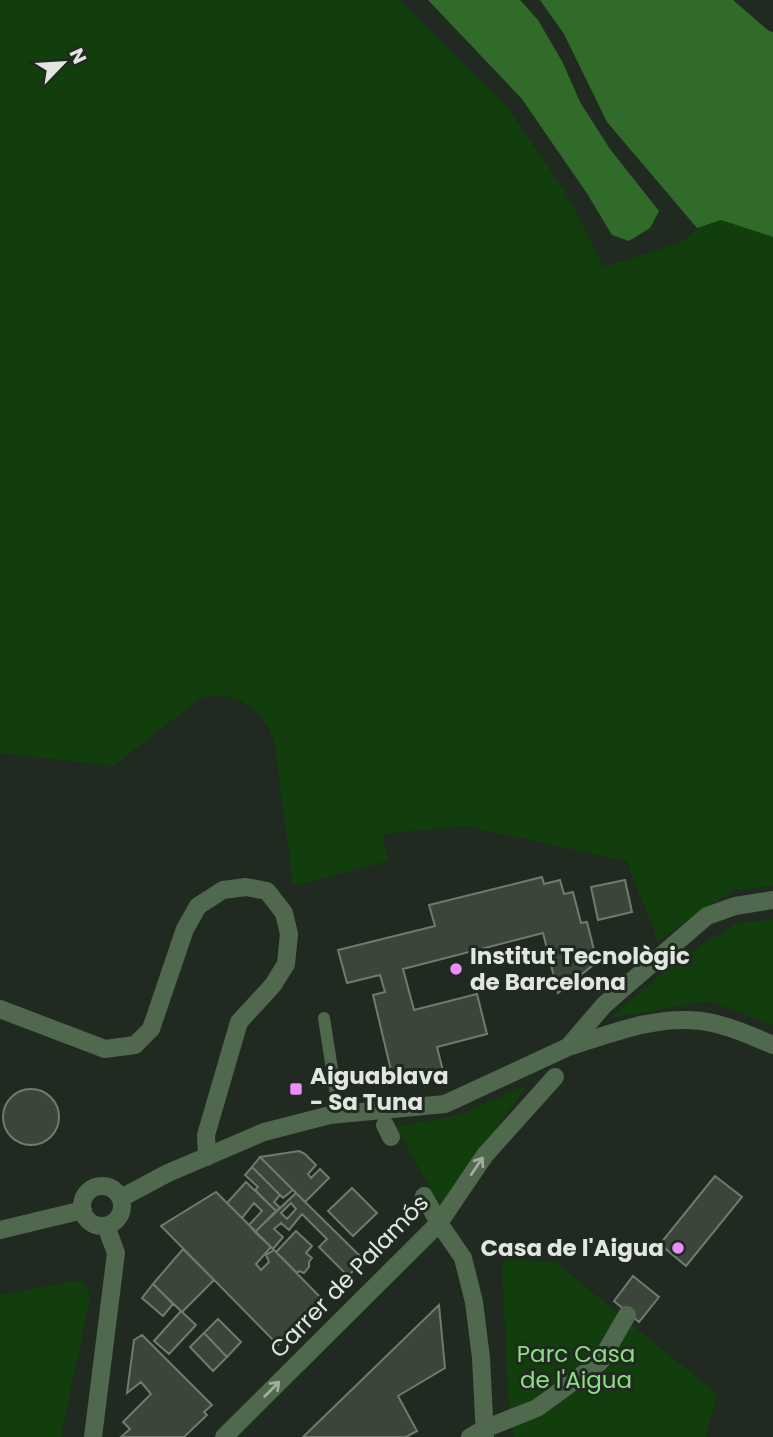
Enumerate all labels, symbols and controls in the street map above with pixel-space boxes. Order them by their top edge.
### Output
north arrow [28,28,98,98]
text: N [63,44,93,68]
place label: Institut Tecnològic de Barcelona [470,940,690,998]
marker: Institut Tecnològic de Barcelona [448,961,464,977]
place label: Aiguablava - Sa Tuna [310,1060,449,1118]
marker: Aiguablava - Sa Tuna [288,1081,304,1097]
one-way arrow [470,1157,484,1177]
street label: Carrer de Palamós [263,1187,435,1365]
place label: Casa de l'Aigua [481,1232,664,1264]
marker: Casa de l'Aigua [670,1240,686,1256]
park label: Parc Casa de l'Aigua [517,1338,635,1396]
one-way arrow [264,1381,281,1398]

